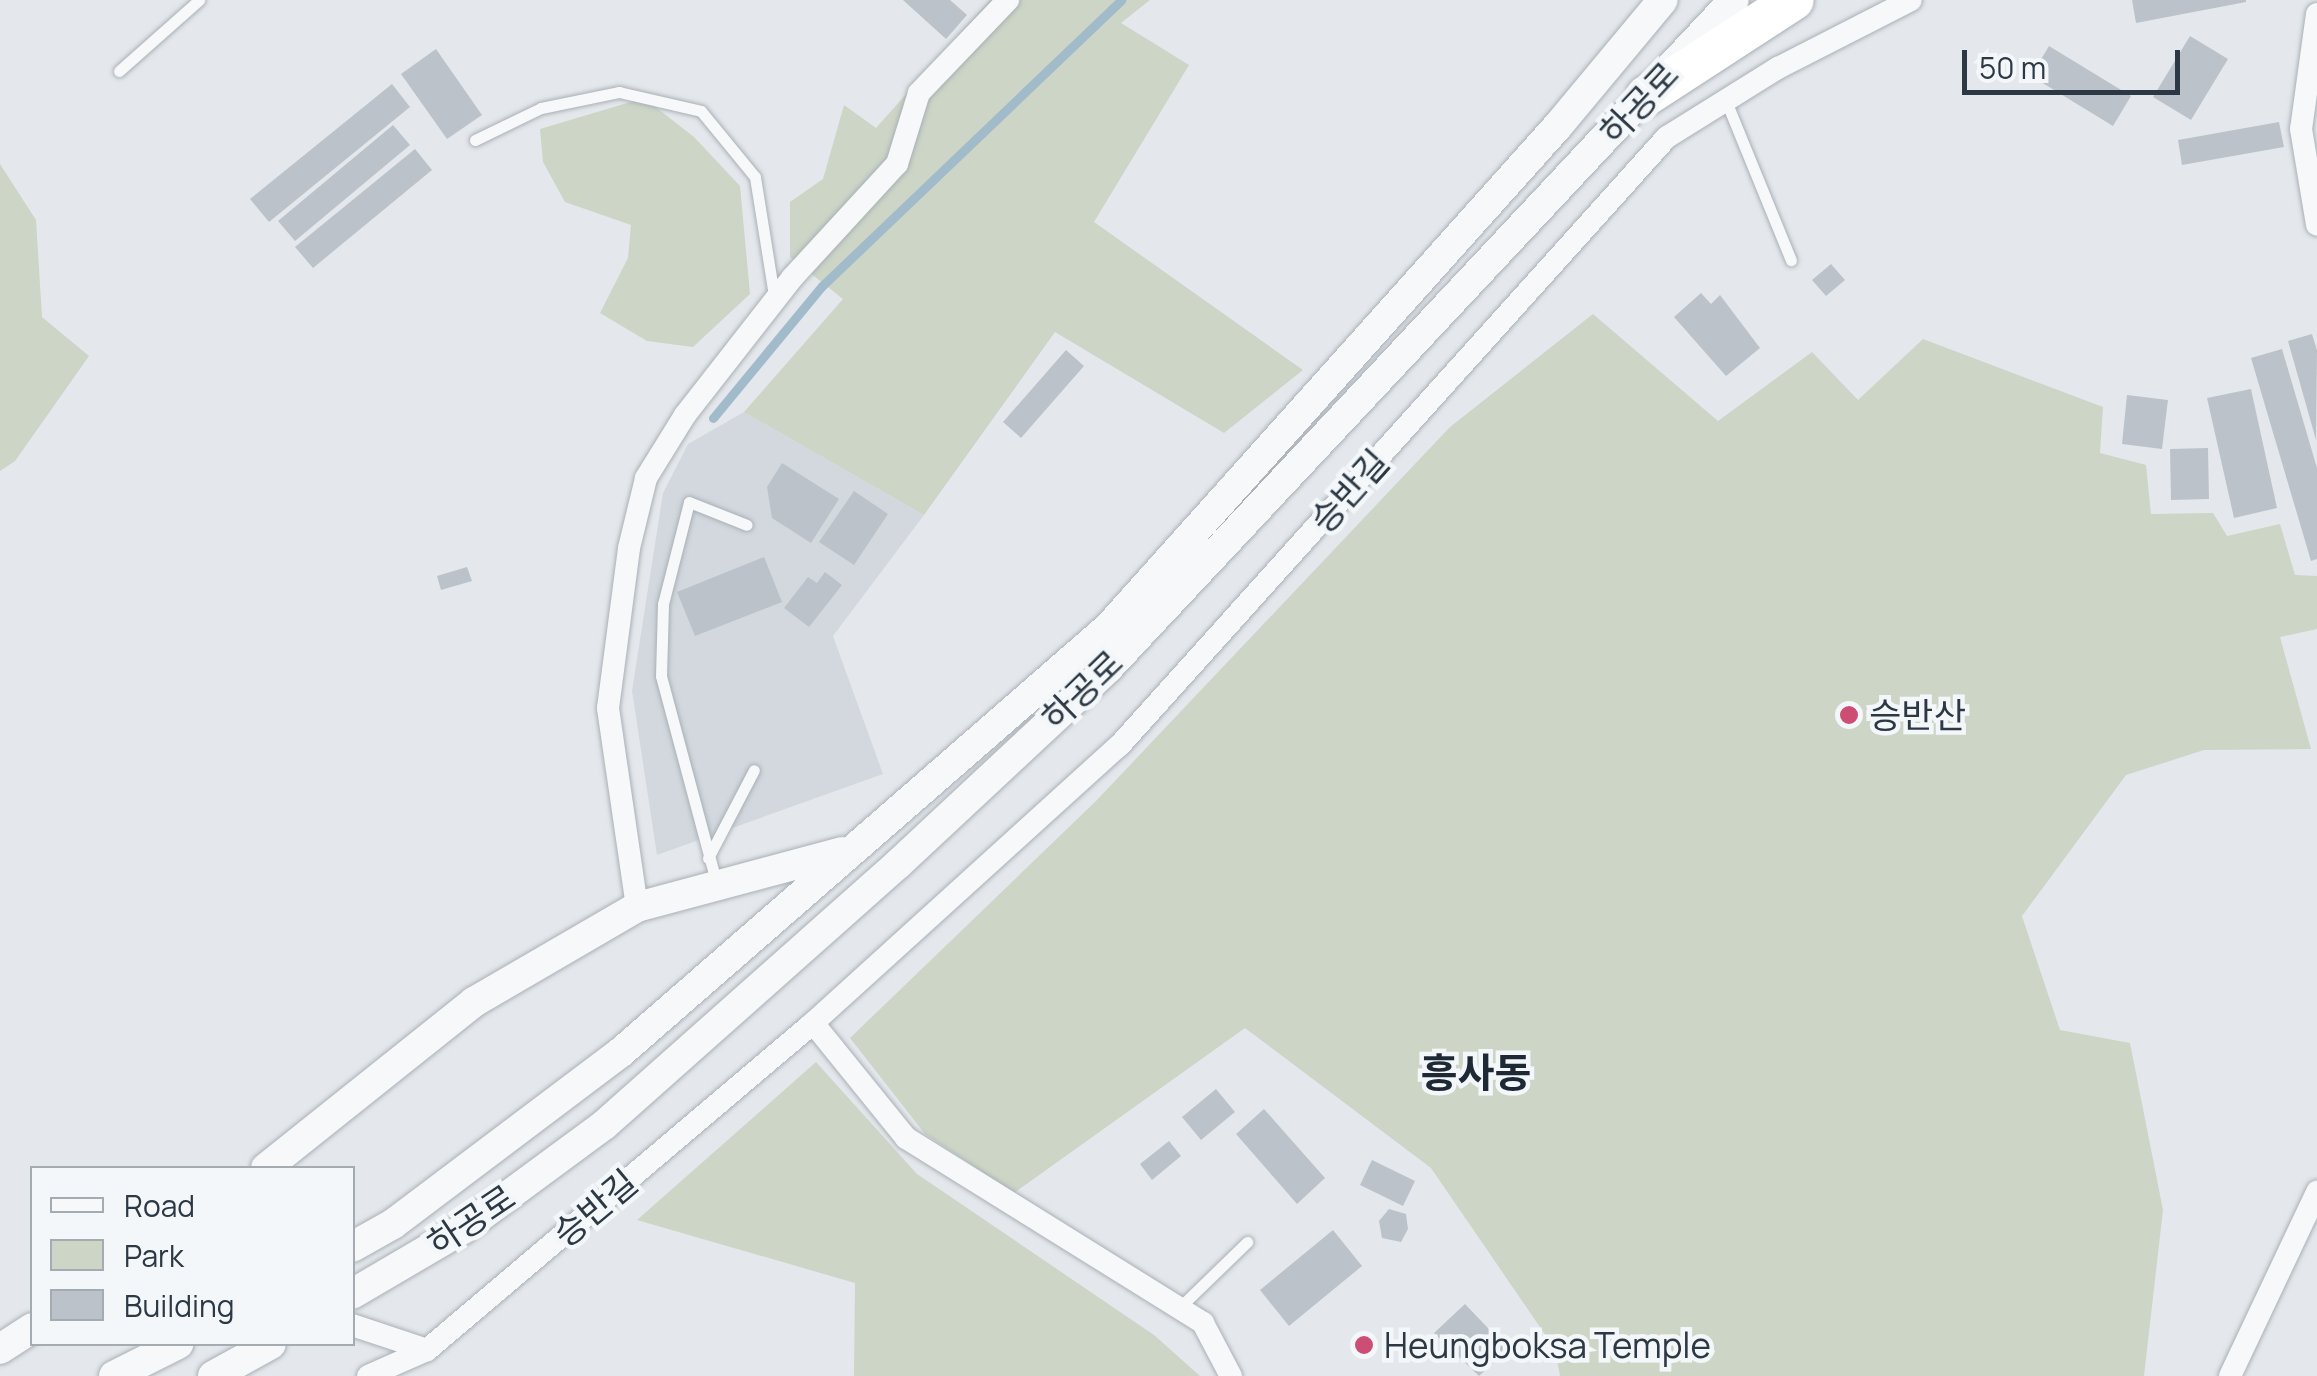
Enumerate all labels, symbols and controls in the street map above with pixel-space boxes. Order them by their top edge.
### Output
scale bar [1967,30,2184,92]
text: 50 m [1979,47,2046,88]
street label: 하공로 [1591,53,1687,153]
street label: 승반길 [1301,441,1397,541]
street label: 하공로 [1033,641,1131,739]
place label: 승반산 [1869,694,1966,736]
marker: 승반산 [1838,704,1860,726]
district label: 흥사동 [1421,1048,1531,1096]
street label: 승반길 [545,1161,645,1255]
legend [30,1166,355,1346]
street label: 하공로 [419,1176,523,1264]
text: Road [124,1185,195,1226]
text: Park [124,1235,184,1276]
text: Building [124,1285,235,1326]
place label: Heungboksa Temple [1384,1324,1711,1366]
marker: Heungboksa Temple [1353,1334,1375,1356]

